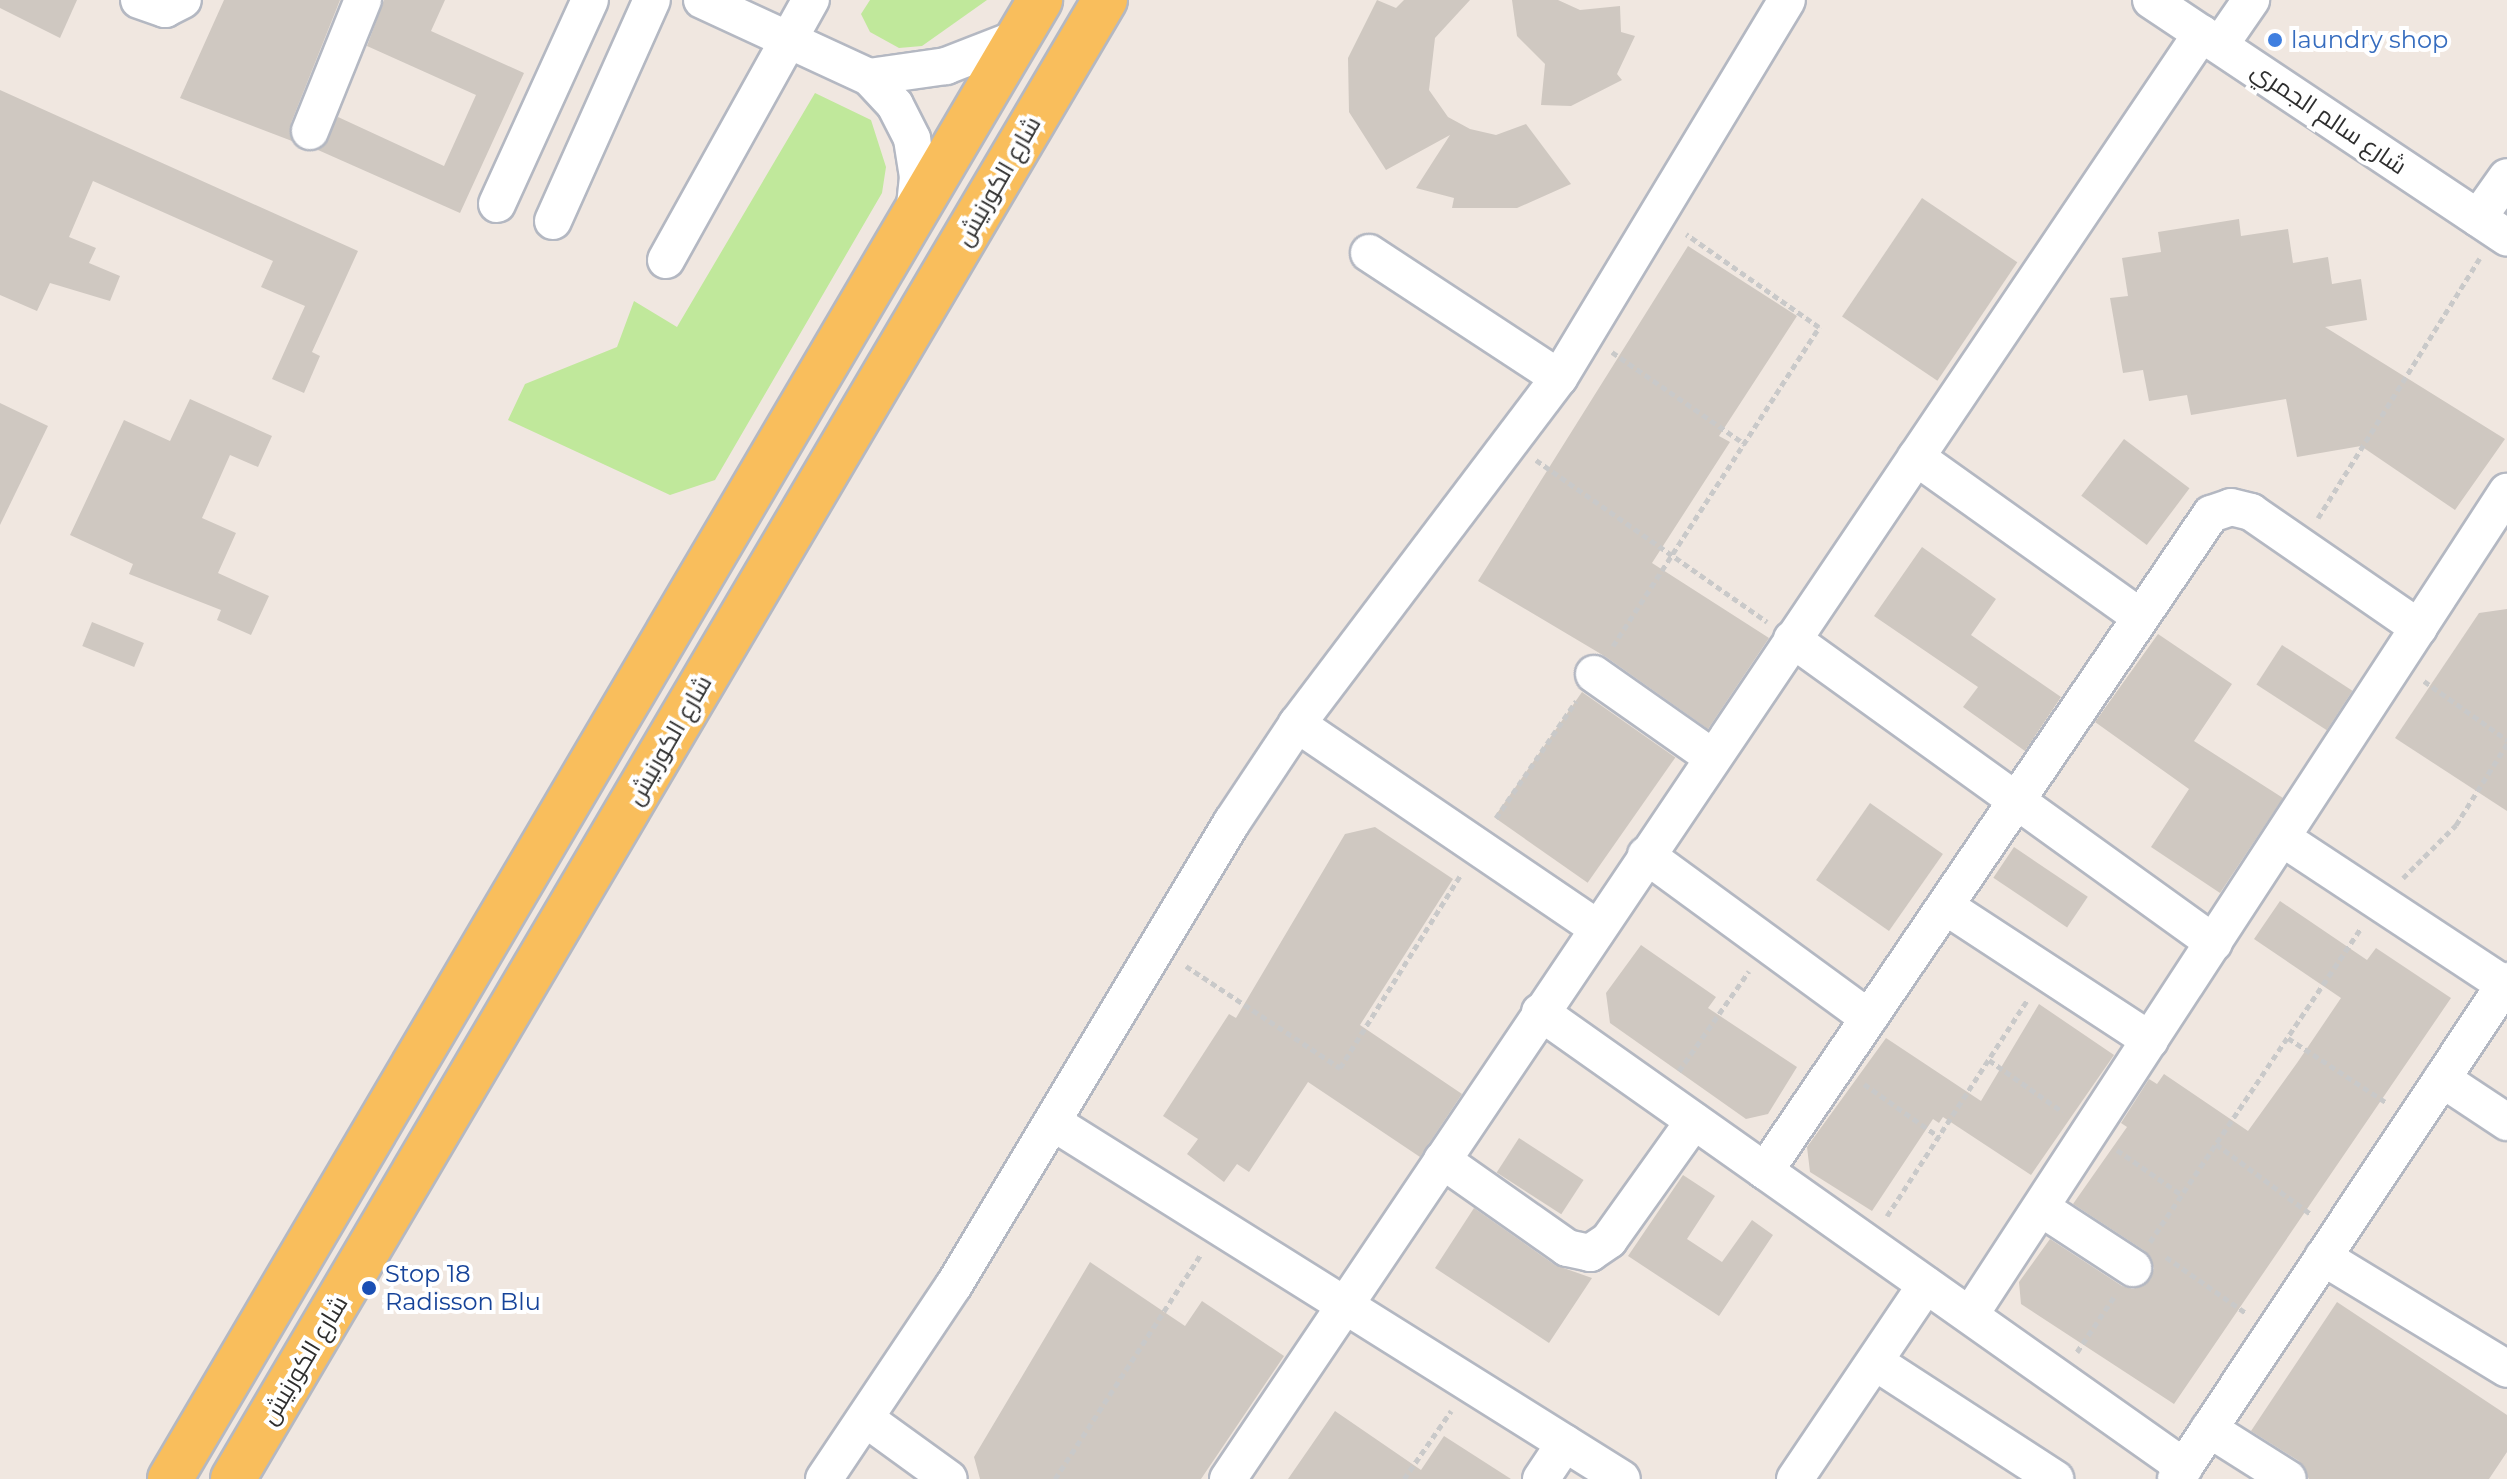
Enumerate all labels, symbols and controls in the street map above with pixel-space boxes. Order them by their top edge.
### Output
place label: laundry shop [2291,26,2448,54]
marker: laundry shop [2266,31,2284,49]
street label: شارع سالم الجمري [2246,55,2412,181]
street label: شارع الكورنيش [949,111,1047,251]
street label: شارع الكورنيش [620,670,718,810]
place label: Stop 18 Radisson Blu [385,1260,541,1316]
marker: Stop 18 Radisson Blu [360,1279,378,1297]
street label: شارع الكورنيش [254,1290,354,1430]

